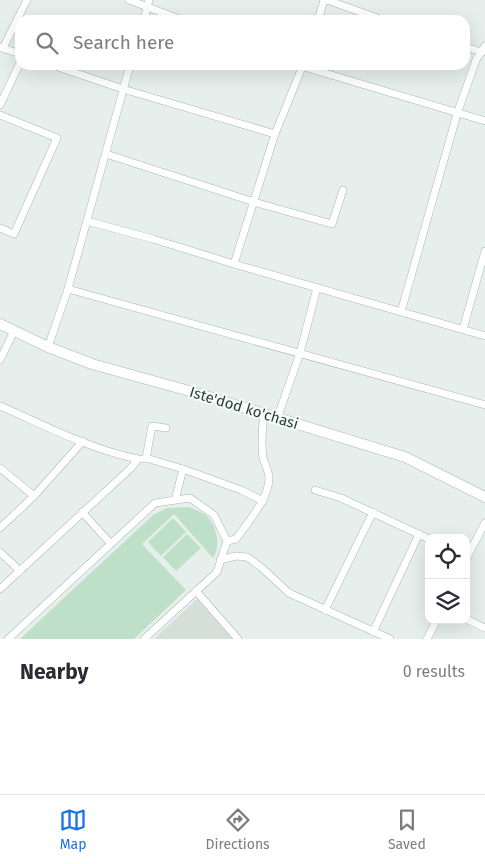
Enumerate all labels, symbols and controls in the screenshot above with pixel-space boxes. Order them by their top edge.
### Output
search box [15,15,470,70]
icon: search [33,29,61,57]
text: Search here [73,31,174,54]
street label: Iste'dod ko'chasi [187,383,301,433]
map controls [425,534,470,624]
button: locate [425,534,470,579]
button: layers [425,579,470,624]
text: Nearby [20,659,88,685]
text: 0 results [403,662,465,681]
tab: Map [59,806,87,853]
tab: Directions [205,806,270,853]
tab: Saved [388,806,426,853]

